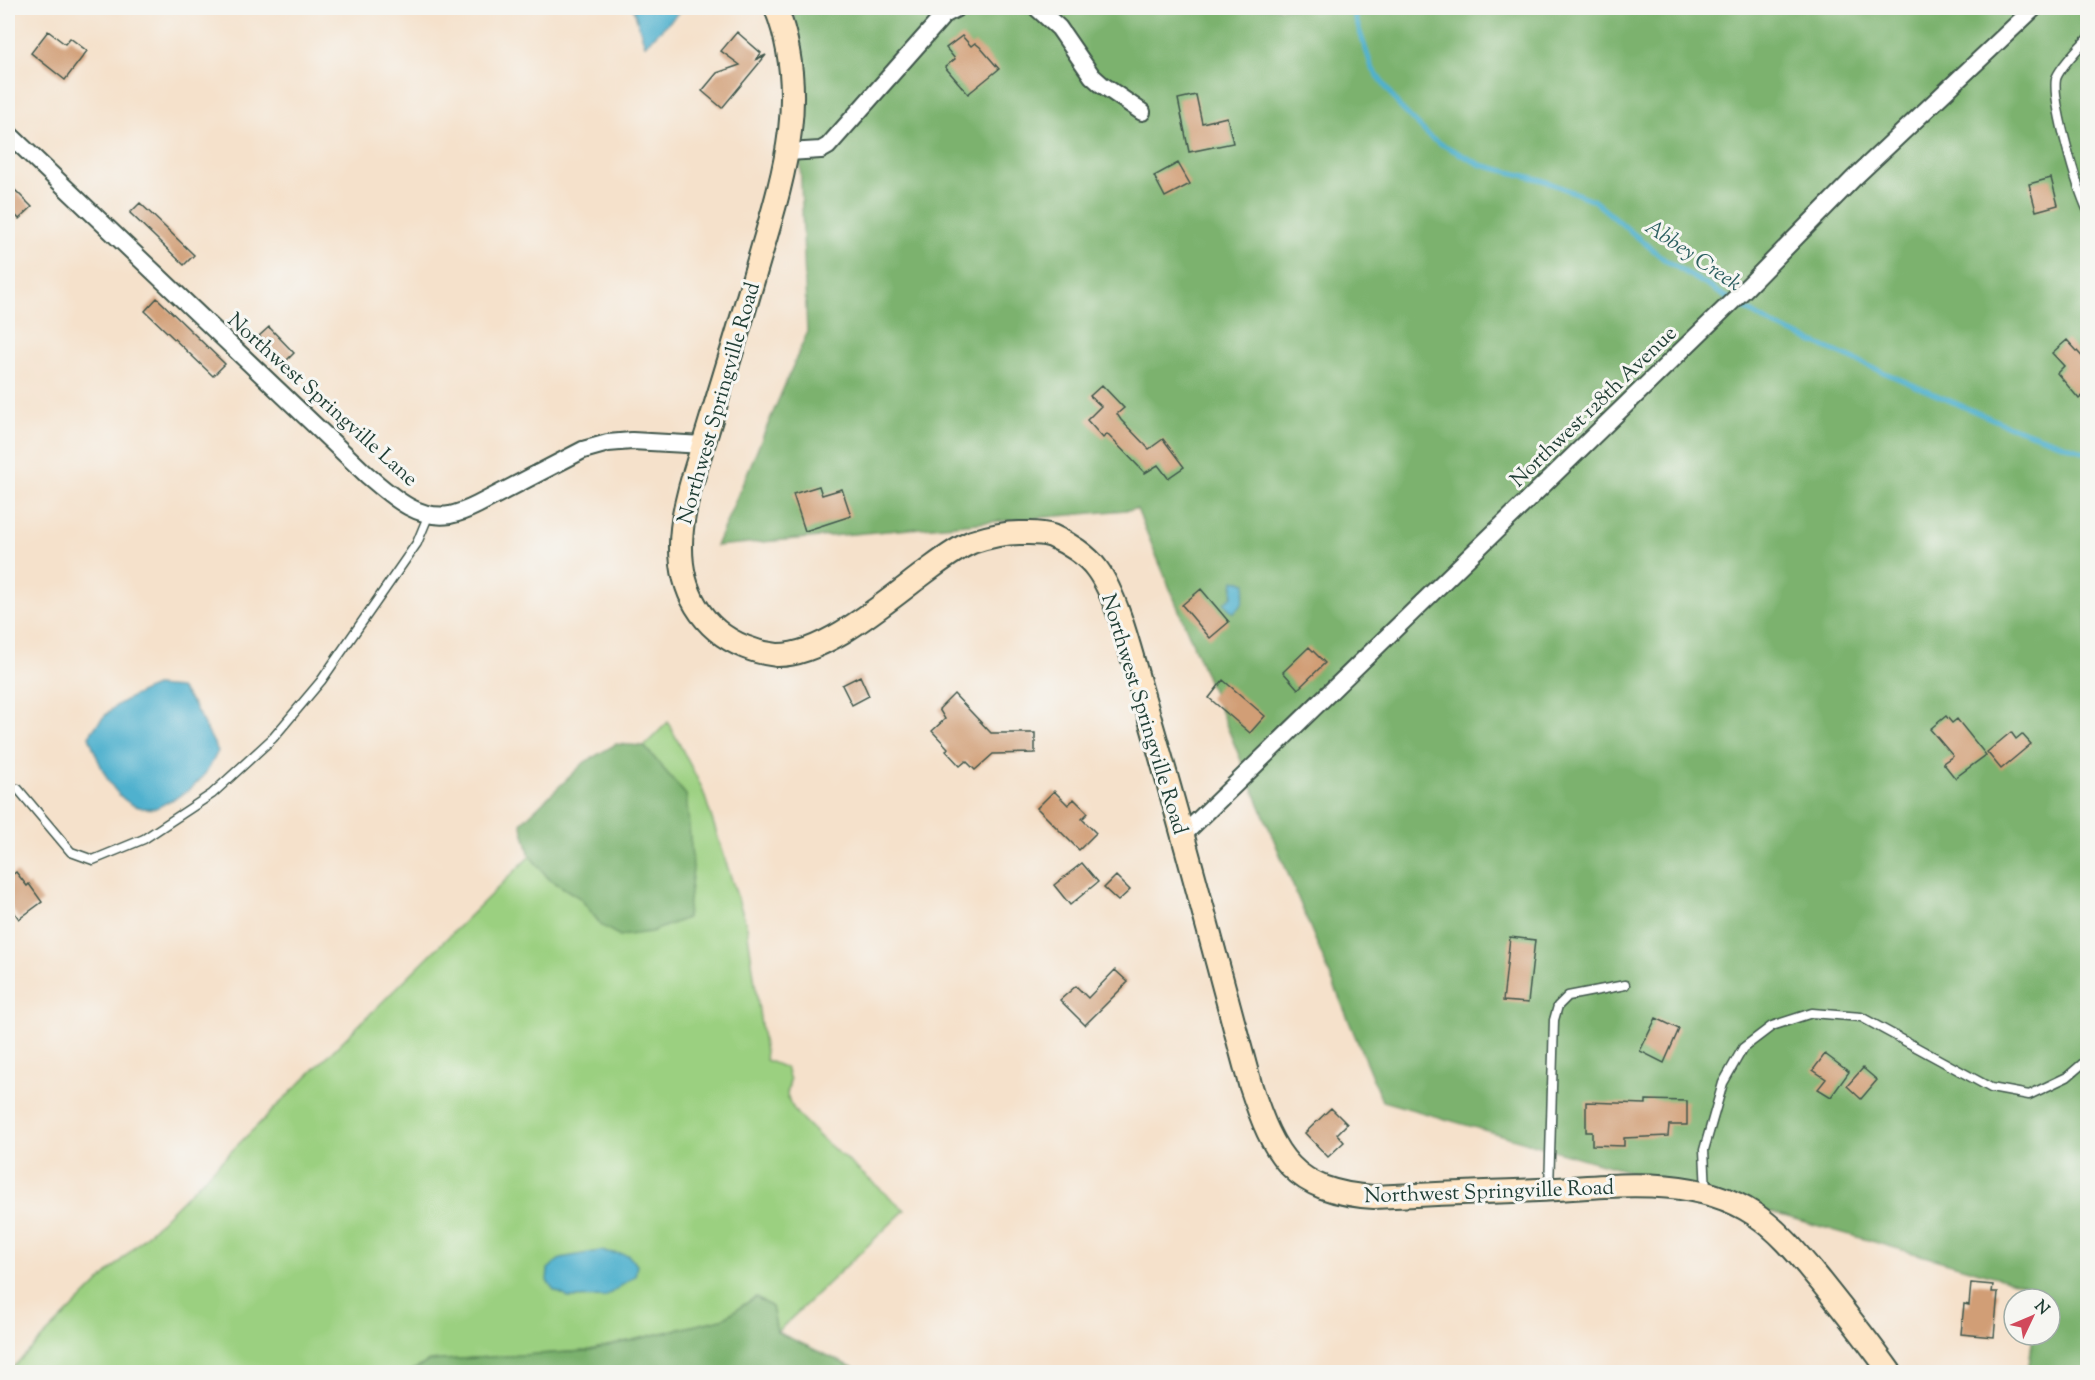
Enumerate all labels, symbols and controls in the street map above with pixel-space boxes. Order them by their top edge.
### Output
water label: Abbey Creek [1638,212,1747,301]
street label: Northwest Springville Road [671,279,769,528]
street label: Northwest Springville Lane [220,307,424,494]
street label: Northwest 128th Avenue [1504,320,1684,495]
street label: Northwest Springville Road [1092,591,1194,839]
street label: Northwest Springville Road [1363,1174,1615,1212]
north arrow [2002,1287,2062,1347]
text: N [2028,1296,2054,1321]

